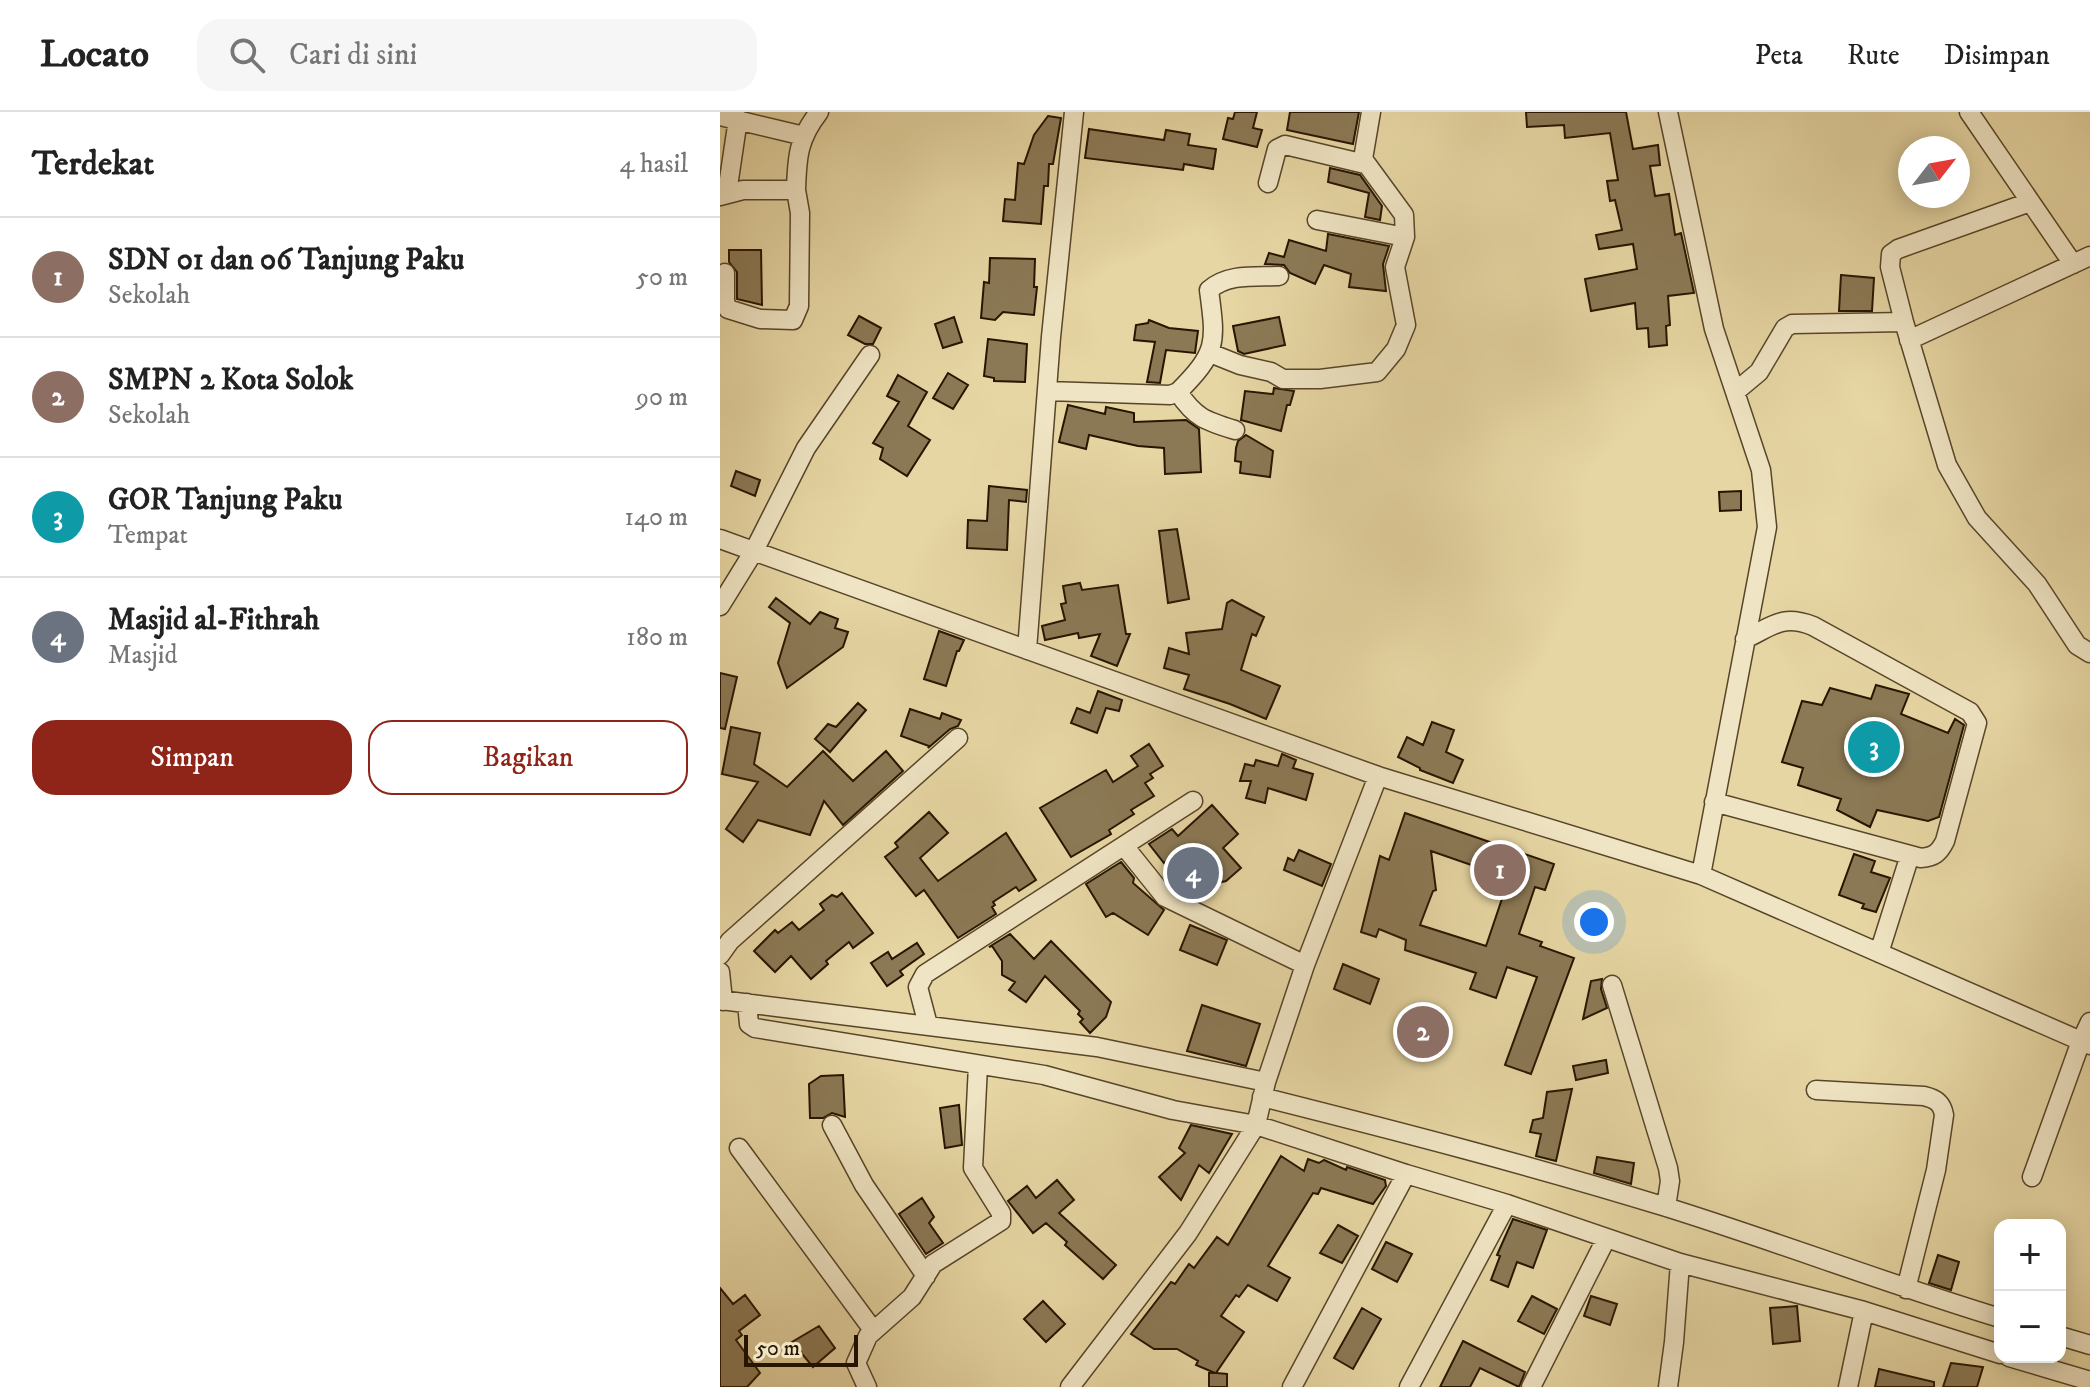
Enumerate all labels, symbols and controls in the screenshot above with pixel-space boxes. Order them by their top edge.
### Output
search box [197,19,757,91]
text: Locato [40,31,149,79]
icon: search [225,33,269,77]
text: Cari di sini [289,37,417,74]
text: Peta [1755,38,1803,73]
text: Rute [1847,38,1900,73]
text: Disimpan [1944,38,2050,73]
north arrow [1898,136,1970,208]
text: Terdekat [32,143,154,185]
text: 4 hasil [620,148,688,181]
text: SDN 01 dan 06 Tanjung Paku [108,242,464,279]
text: 1 [53,261,63,294]
text: 50 m [636,261,688,294]
text: Sekolah [108,279,190,312]
text: SMPN 2 Kota Solok [108,362,353,399]
text: 2 [52,381,64,414]
text: 90 m [636,381,688,414]
text: Sekolah [108,399,190,432]
text: GOR Tanjung Paku [108,482,343,519]
text: 3 [53,501,63,534]
text: 140 m [624,501,688,534]
text: Tempat [108,519,188,552]
text: Masjid al-Fithrah [108,602,319,639]
text: 4 [51,621,65,654]
text: 180 m [626,621,688,654]
text: Masjid [108,639,177,672]
pin: 3 [1848,717,1900,777]
button: Simpan [32,720,352,795]
button: Bagikan [368,720,688,795]
pin: 1 [1474,840,1526,900]
pin: 4 [1167,843,1219,903]
your location [1574,902,1614,942]
pin: 2 [1397,1002,1449,1062]
map controls [1994,1219,2066,1363]
button: + [1994,1219,2066,1291]
button: − [1994,1291,2066,1363]
scale bar [744,1331,858,1367]
text: 50 m [756,1335,800,1362]

